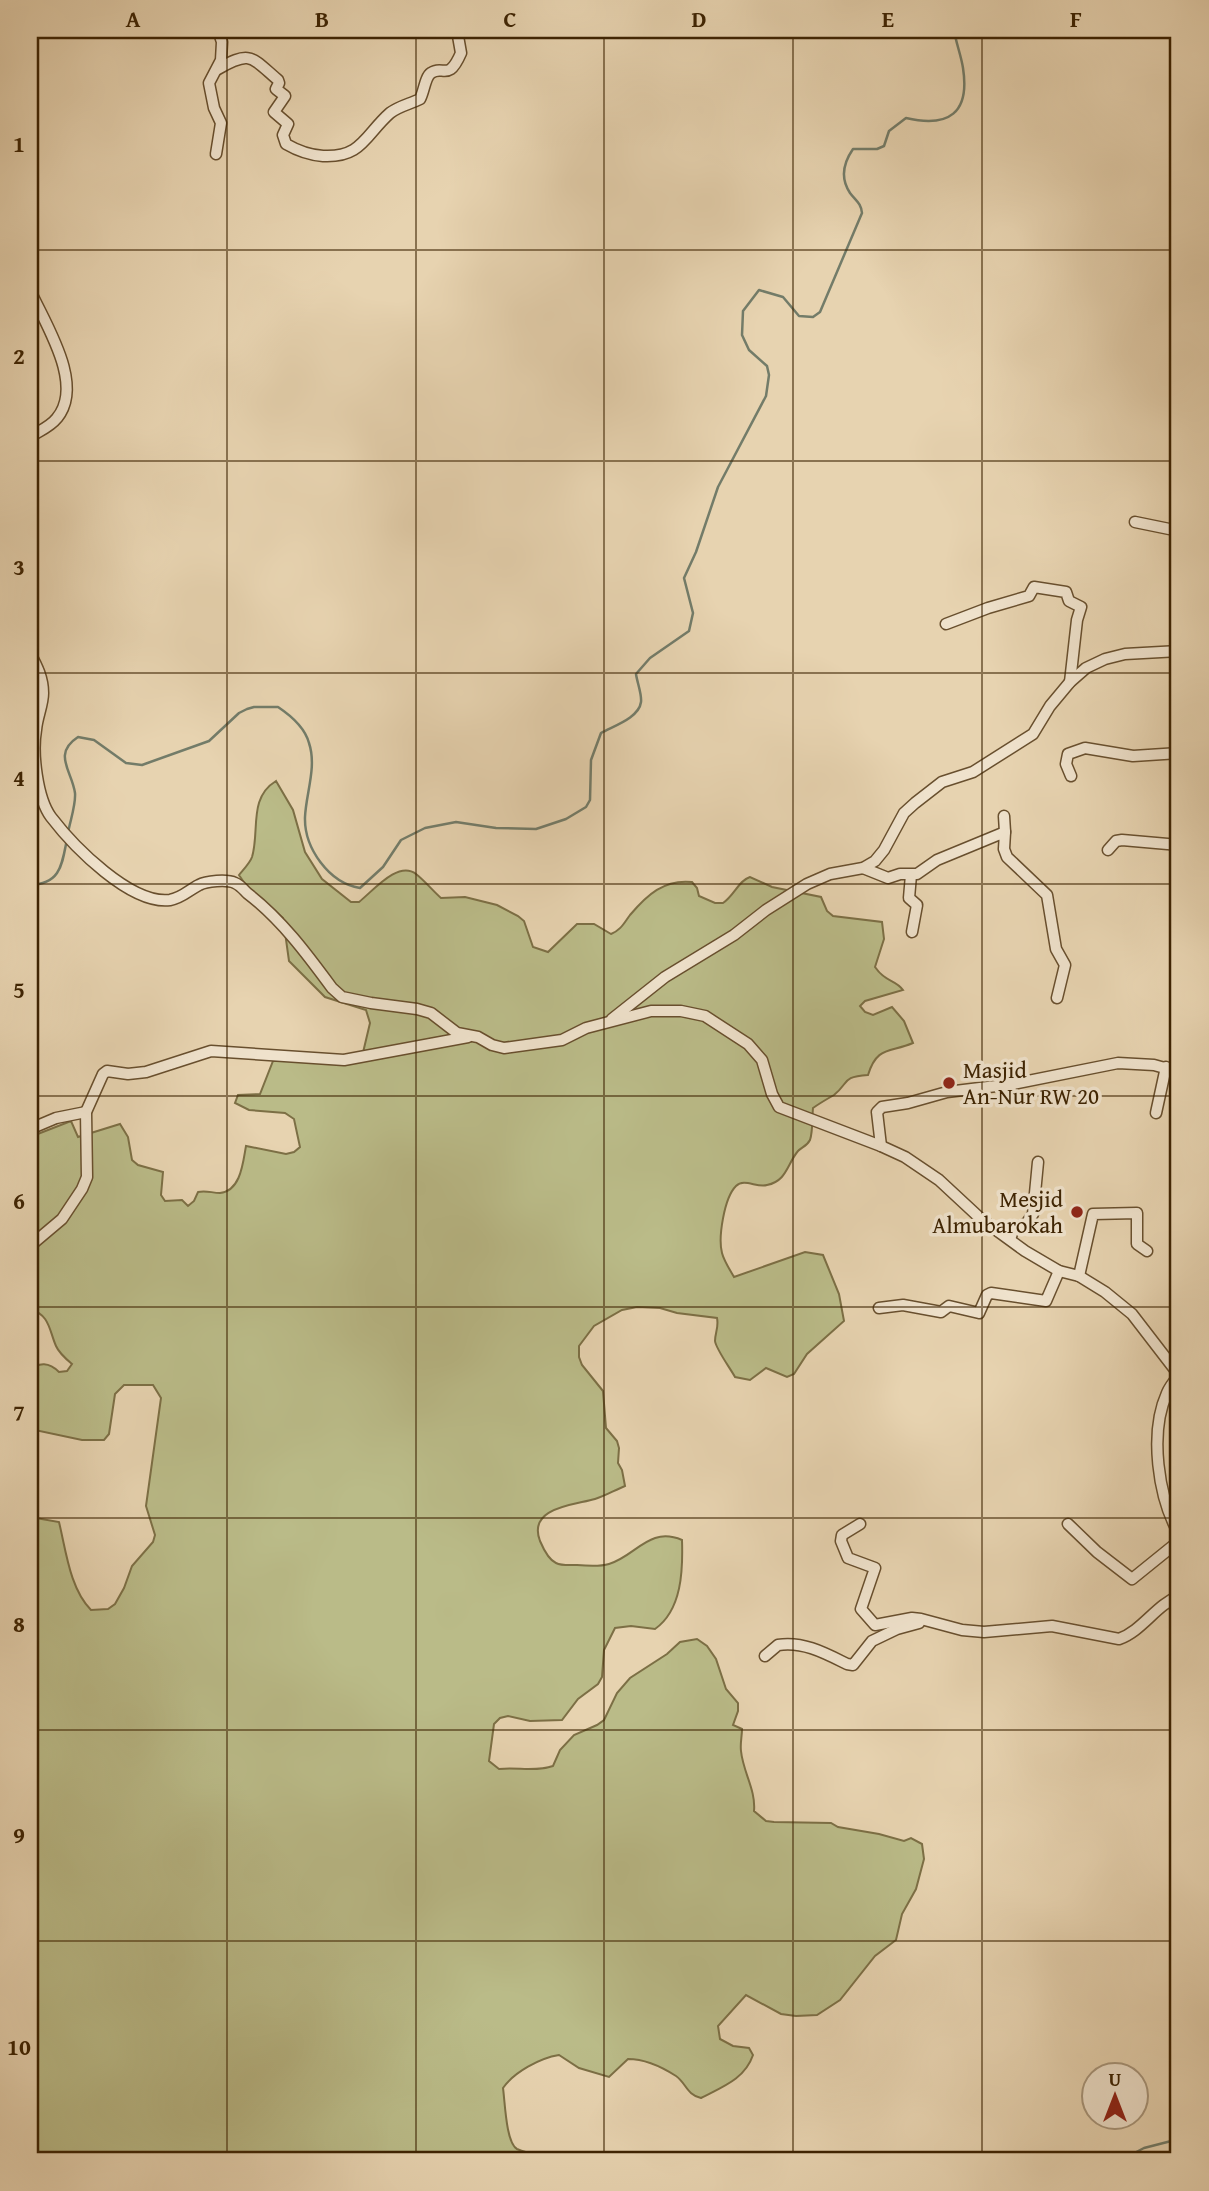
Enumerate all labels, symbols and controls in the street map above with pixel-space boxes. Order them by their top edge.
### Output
text: A [126,2,141,35]
text: B [315,2,329,35]
text: C [503,2,517,35]
text: D [692,2,707,35]
text: E [882,2,894,35]
text: F [1070,2,1082,35]
text: 1 [13,127,25,160]
text: 2 [13,339,25,372]
text: 3 [13,550,25,583]
text: 4 [13,761,25,794]
text: 5 [13,973,25,1006]
place label: Masjid An-Nur RW 20 [963,1053,1099,1112]
marker: Masjid An-Nur RW 20 [941,1075,957,1091]
place label: Mesjid Almubarokah [932,1182,1064,1241]
text: 6 [13,1184,25,1217]
marker: Mesjid Almubarokah [1069,1204,1085,1220]
text: 7 [13,1396,25,1429]
text: 8 [13,1607,25,1640]
text: 9 [13,1818,25,1851]
text: 10 [7,2030,31,2063]
north arrow [1080,2062,1150,2132]
text: U [1109,2065,1122,2093]

